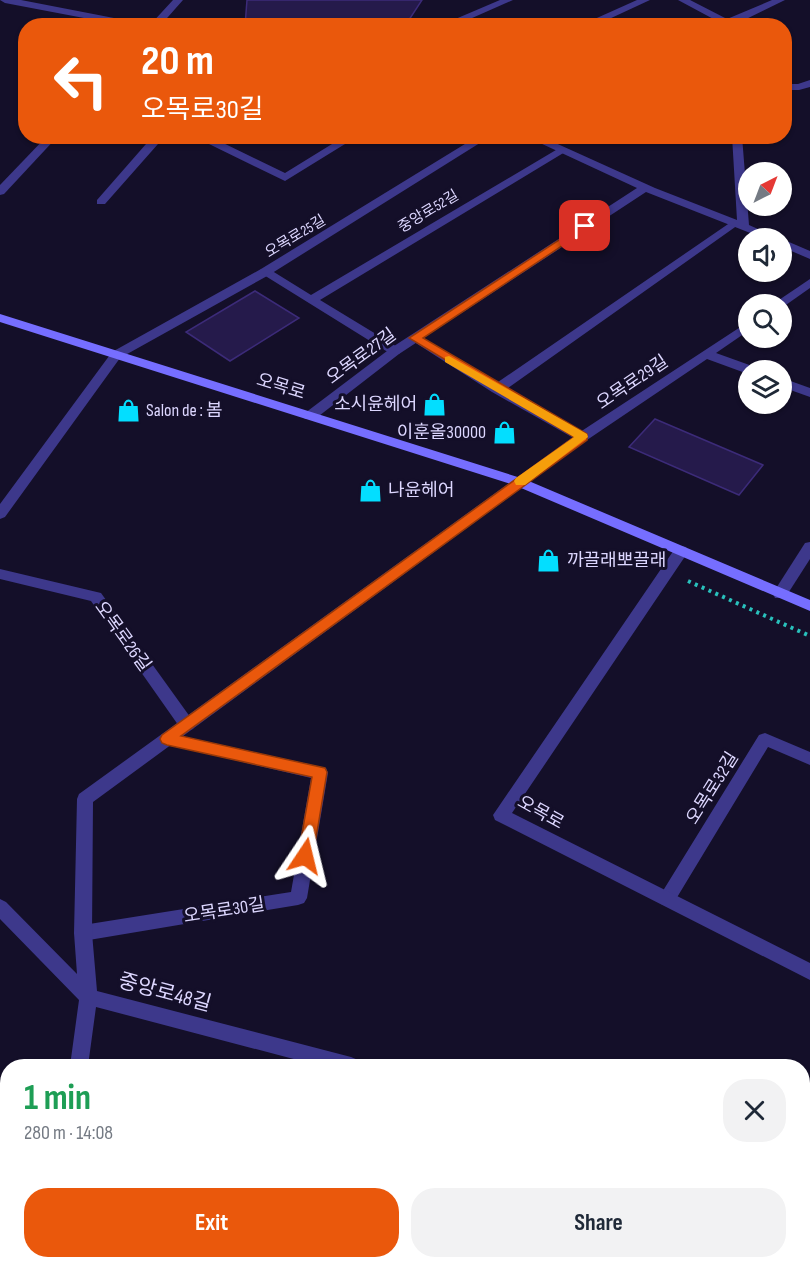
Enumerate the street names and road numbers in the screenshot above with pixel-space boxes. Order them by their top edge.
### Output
street label: 중앙로52길 [394,186,462,237]
street label: 오목로25길 [261,211,329,262]
street label: 오목로27길 [322,324,400,389]
street label: 오목로29길 [593,351,672,414]
street label: 오목로 [254,369,308,404]
street label: 오목로26길 [90,597,155,675]
street label: 오목로32길 [682,748,743,828]
street label: 오목로 [514,791,568,834]
street label: 오목로30길 [182,894,266,927]
street label: 중앙로48길 [116,968,214,1017]

